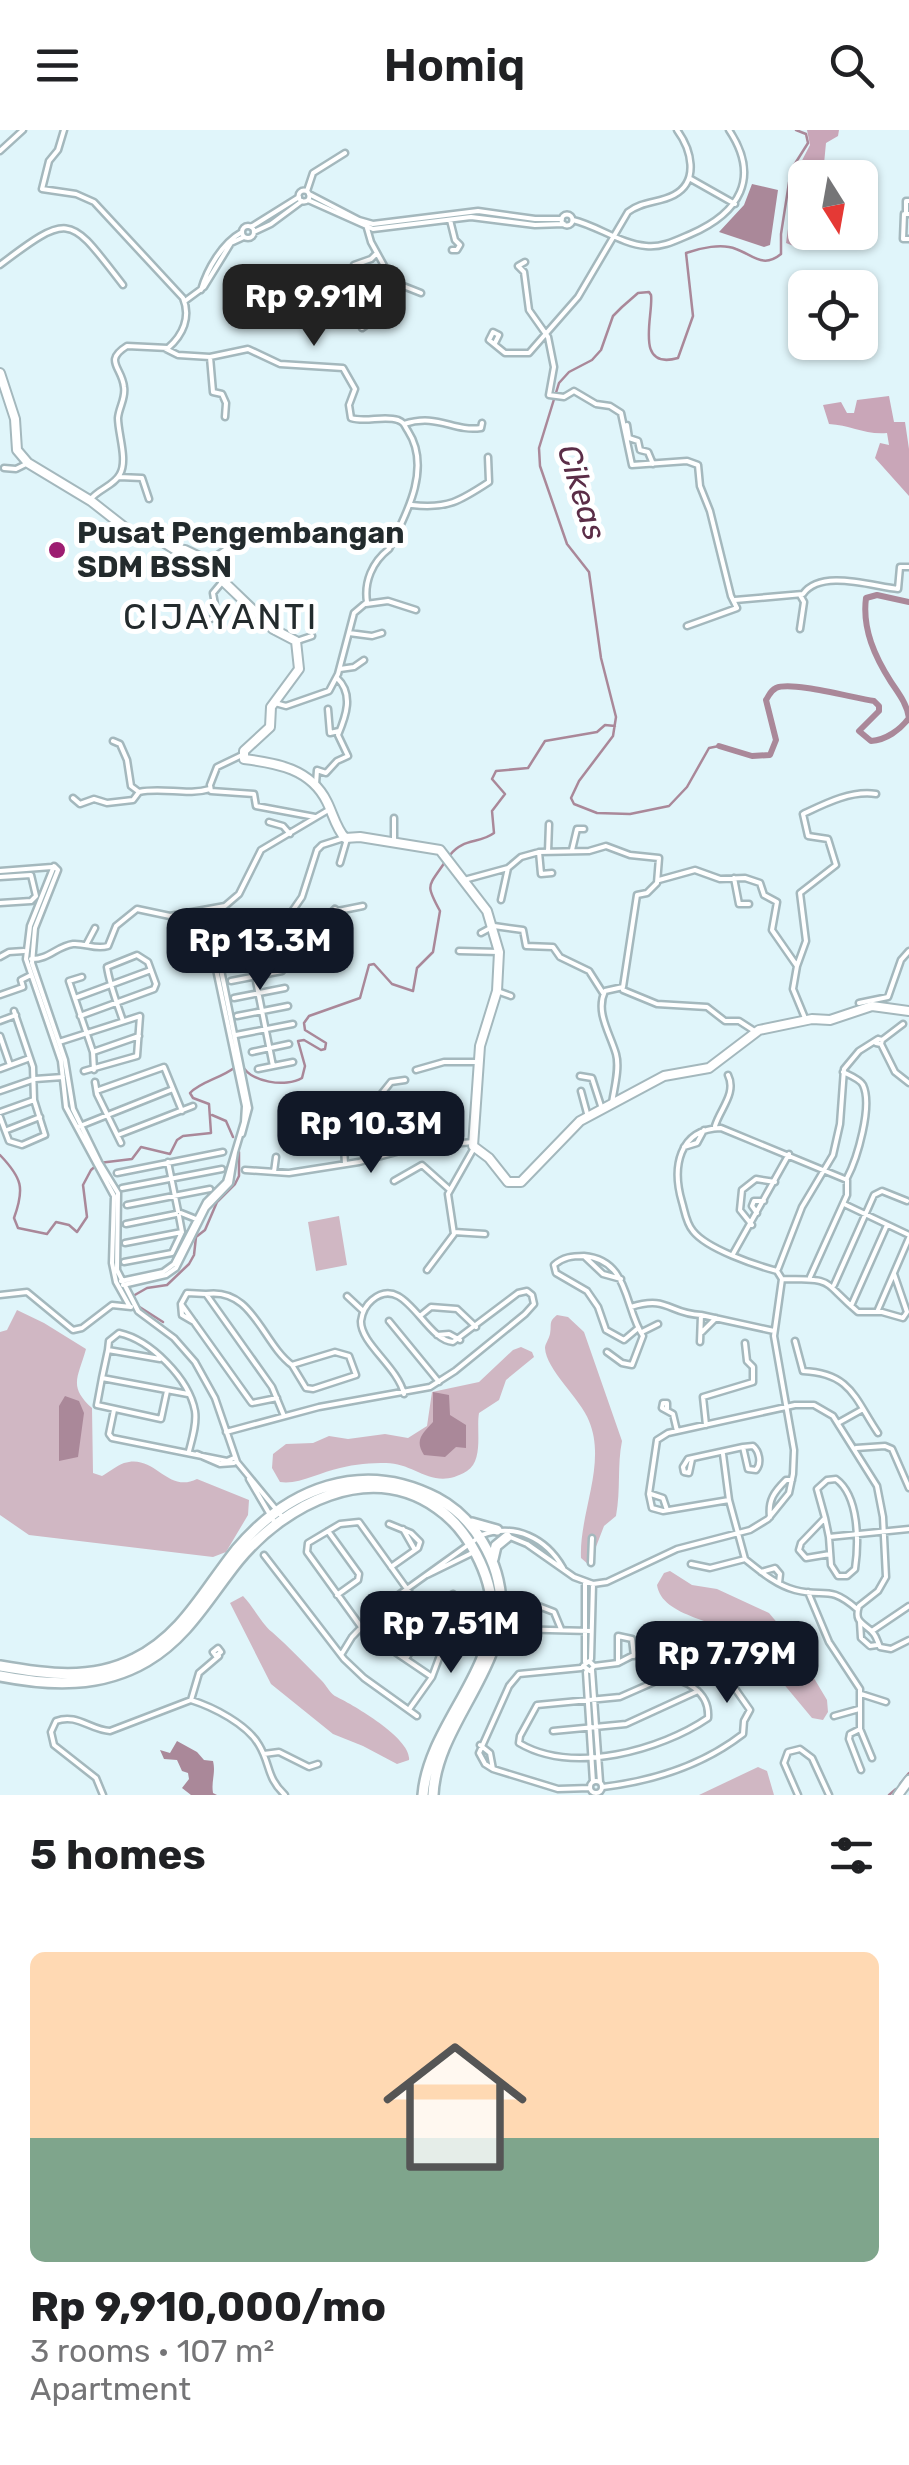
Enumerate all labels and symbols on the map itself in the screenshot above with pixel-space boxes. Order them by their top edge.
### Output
north arrow [788,160,878,250]
pin: Rp 9.91M [211,264,417,349]
water label: Cikeas [550,440,614,544]
place label: Pusat Pengembangan SDM BSSN [77,515,405,585]
marker: Pusat Pengembangan SDM BSSN [46,539,68,561]
district label: CIJAYANTI [123,596,319,638]
pin: Rp 13.3M [157,908,363,993]
pin: Rp 10.3M [268,1091,474,1176]
pin: Rp 7.51M [348,1591,554,1676]
pin: Rp 7.79M [624,1621,830,1706]

